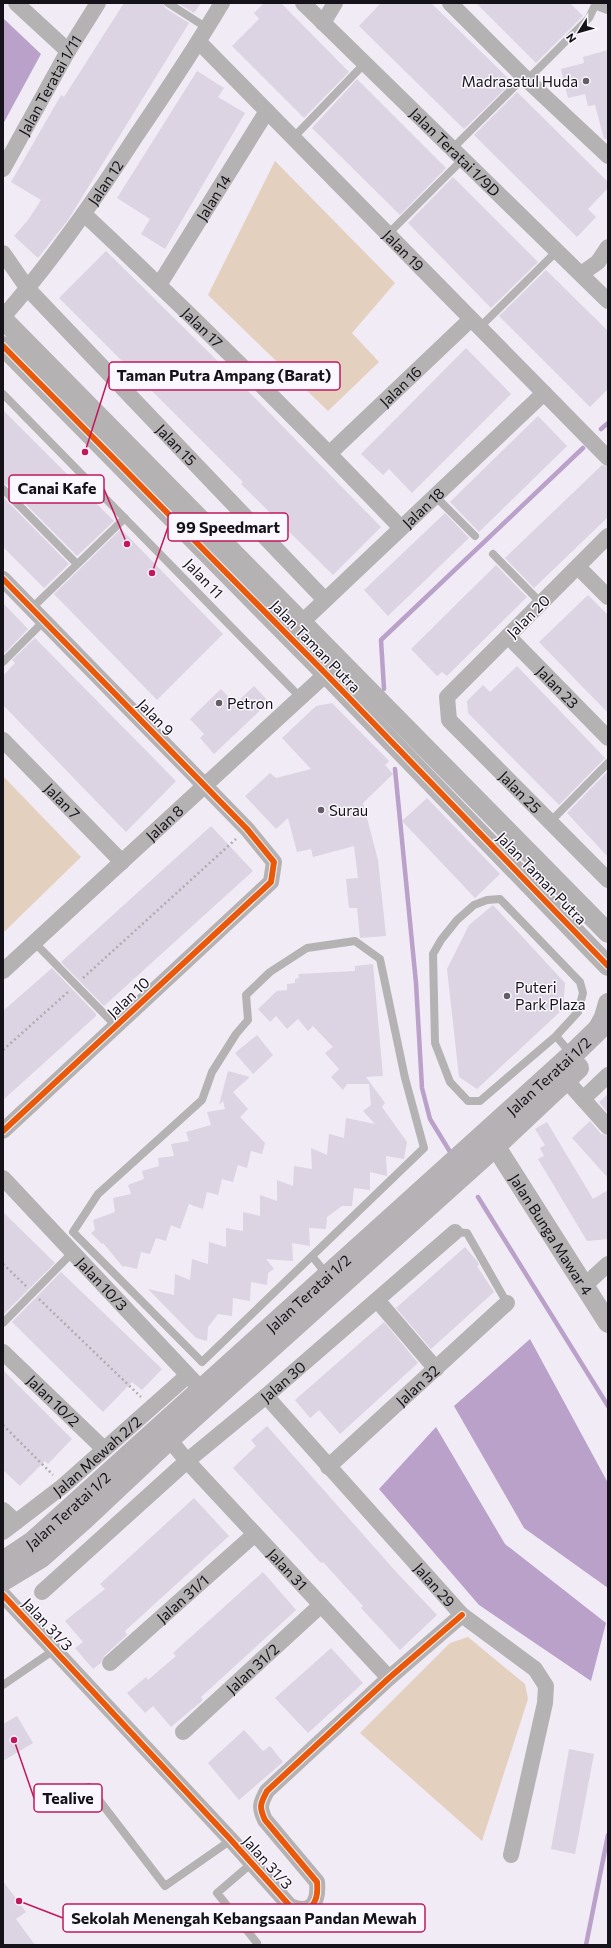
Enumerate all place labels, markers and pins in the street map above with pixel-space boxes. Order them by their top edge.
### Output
place label: Madrasatul Huda [462,72,578,90]
marker: Madrasatul Huda [581,76,591,86]
callout: Taman Putra Ampang (Barat) [109,362,340,390]
callout: Canai Kafe [9,475,104,503]
callout: 99 Speedmart [168,513,288,541]
place label: Petron [227,694,273,712]
marker: Petron [214,698,224,708]
place label: Surau [329,801,368,819]
marker: Surau [316,805,326,815]
place label: Puteri Park Plaza [515,978,586,1013]
marker: Puteri Park Plaza [502,991,512,1001]
callout: Tealive [34,1784,102,1812]
callout: Sekolah Menengah Kebangsaan Pandan Mewah [63,1904,425,1932]

